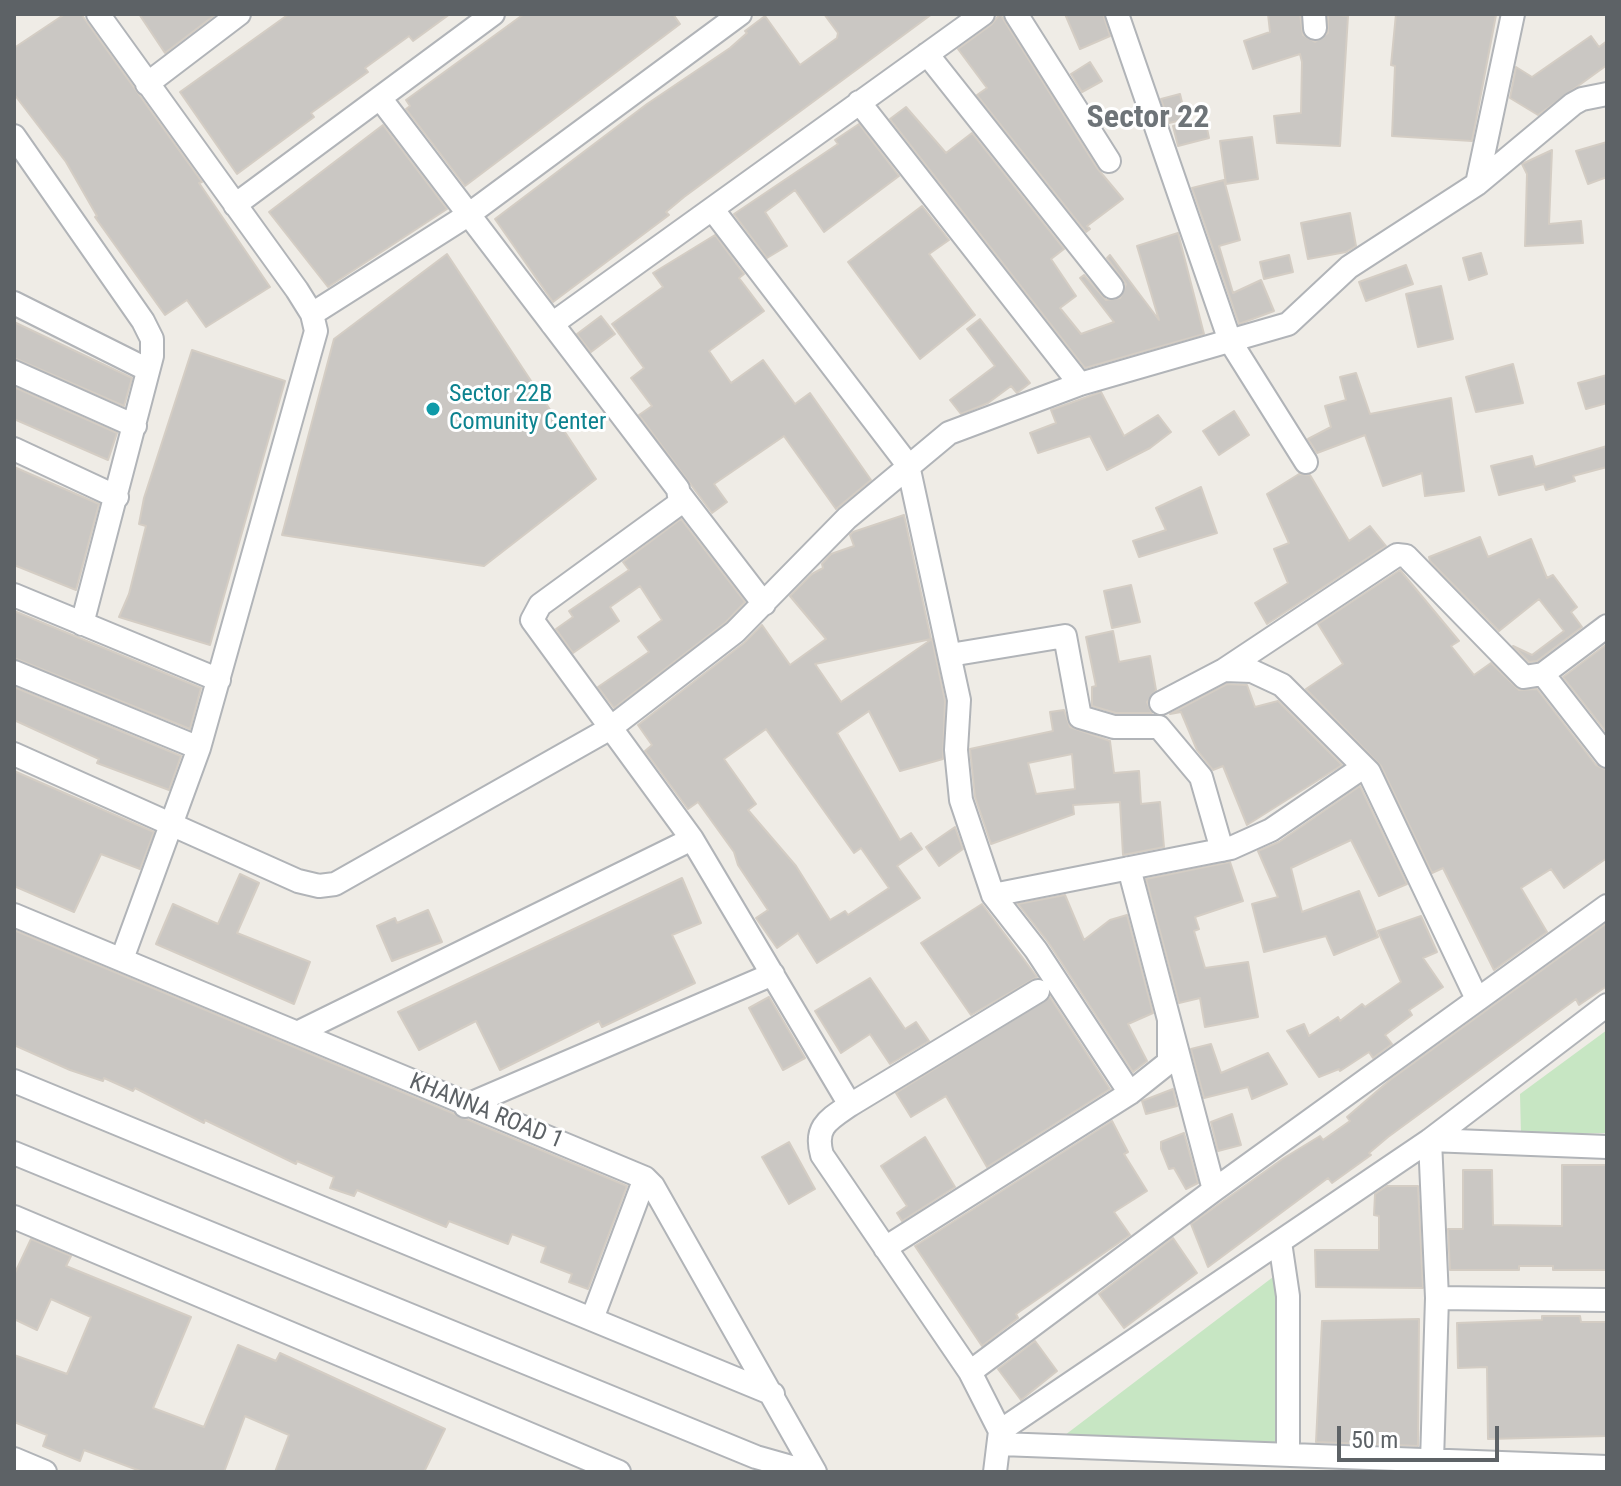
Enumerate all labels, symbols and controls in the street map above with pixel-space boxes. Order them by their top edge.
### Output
district label: Sector 22 [1087,100,1209,138]
place label: Sector 22B Comunity Center [449,381,606,437]
marker: Sector 22B Comunity Center [424,400,442,418]
street label: KHANNA ROAD 1 [405,1068,567,1156]
scale bar [1341,1410,1503,1460]
text: 50 m [1351,1426,1398,1454]

